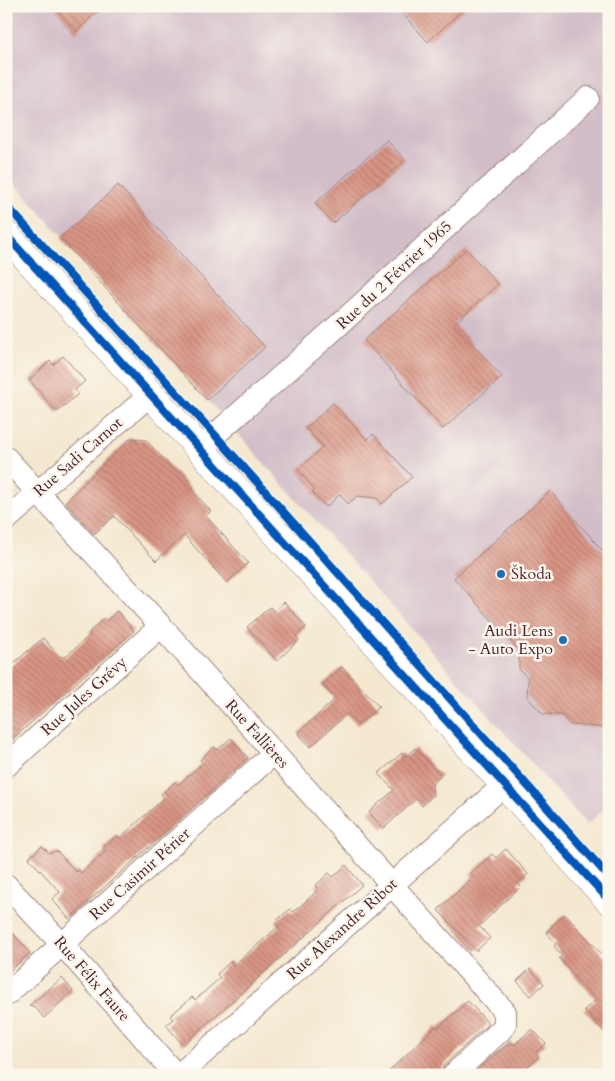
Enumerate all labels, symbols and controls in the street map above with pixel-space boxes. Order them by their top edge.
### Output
street label: Rue du 2 Février 1965 [331,216,457,334]
street label: Rue Sadi Carnot [29,412,127,502]
place label: Škoda [511,563,552,585]
marker: Škoda [495,568,507,580]
place label: Audi Lens - Auto Expo [468,620,553,660]
marker: Audi Lens - Auto Expo [557,634,569,646]
street label: Rue Jules Grévy [36,651,132,741]
street label: Rue Fallières [220,695,294,773]
street label: Rue Casimir Périer [85,823,195,925]
street label: Rue Alexandre Ribot [282,873,402,985]
street label: Rue Félix Faure [49,932,135,1026]

